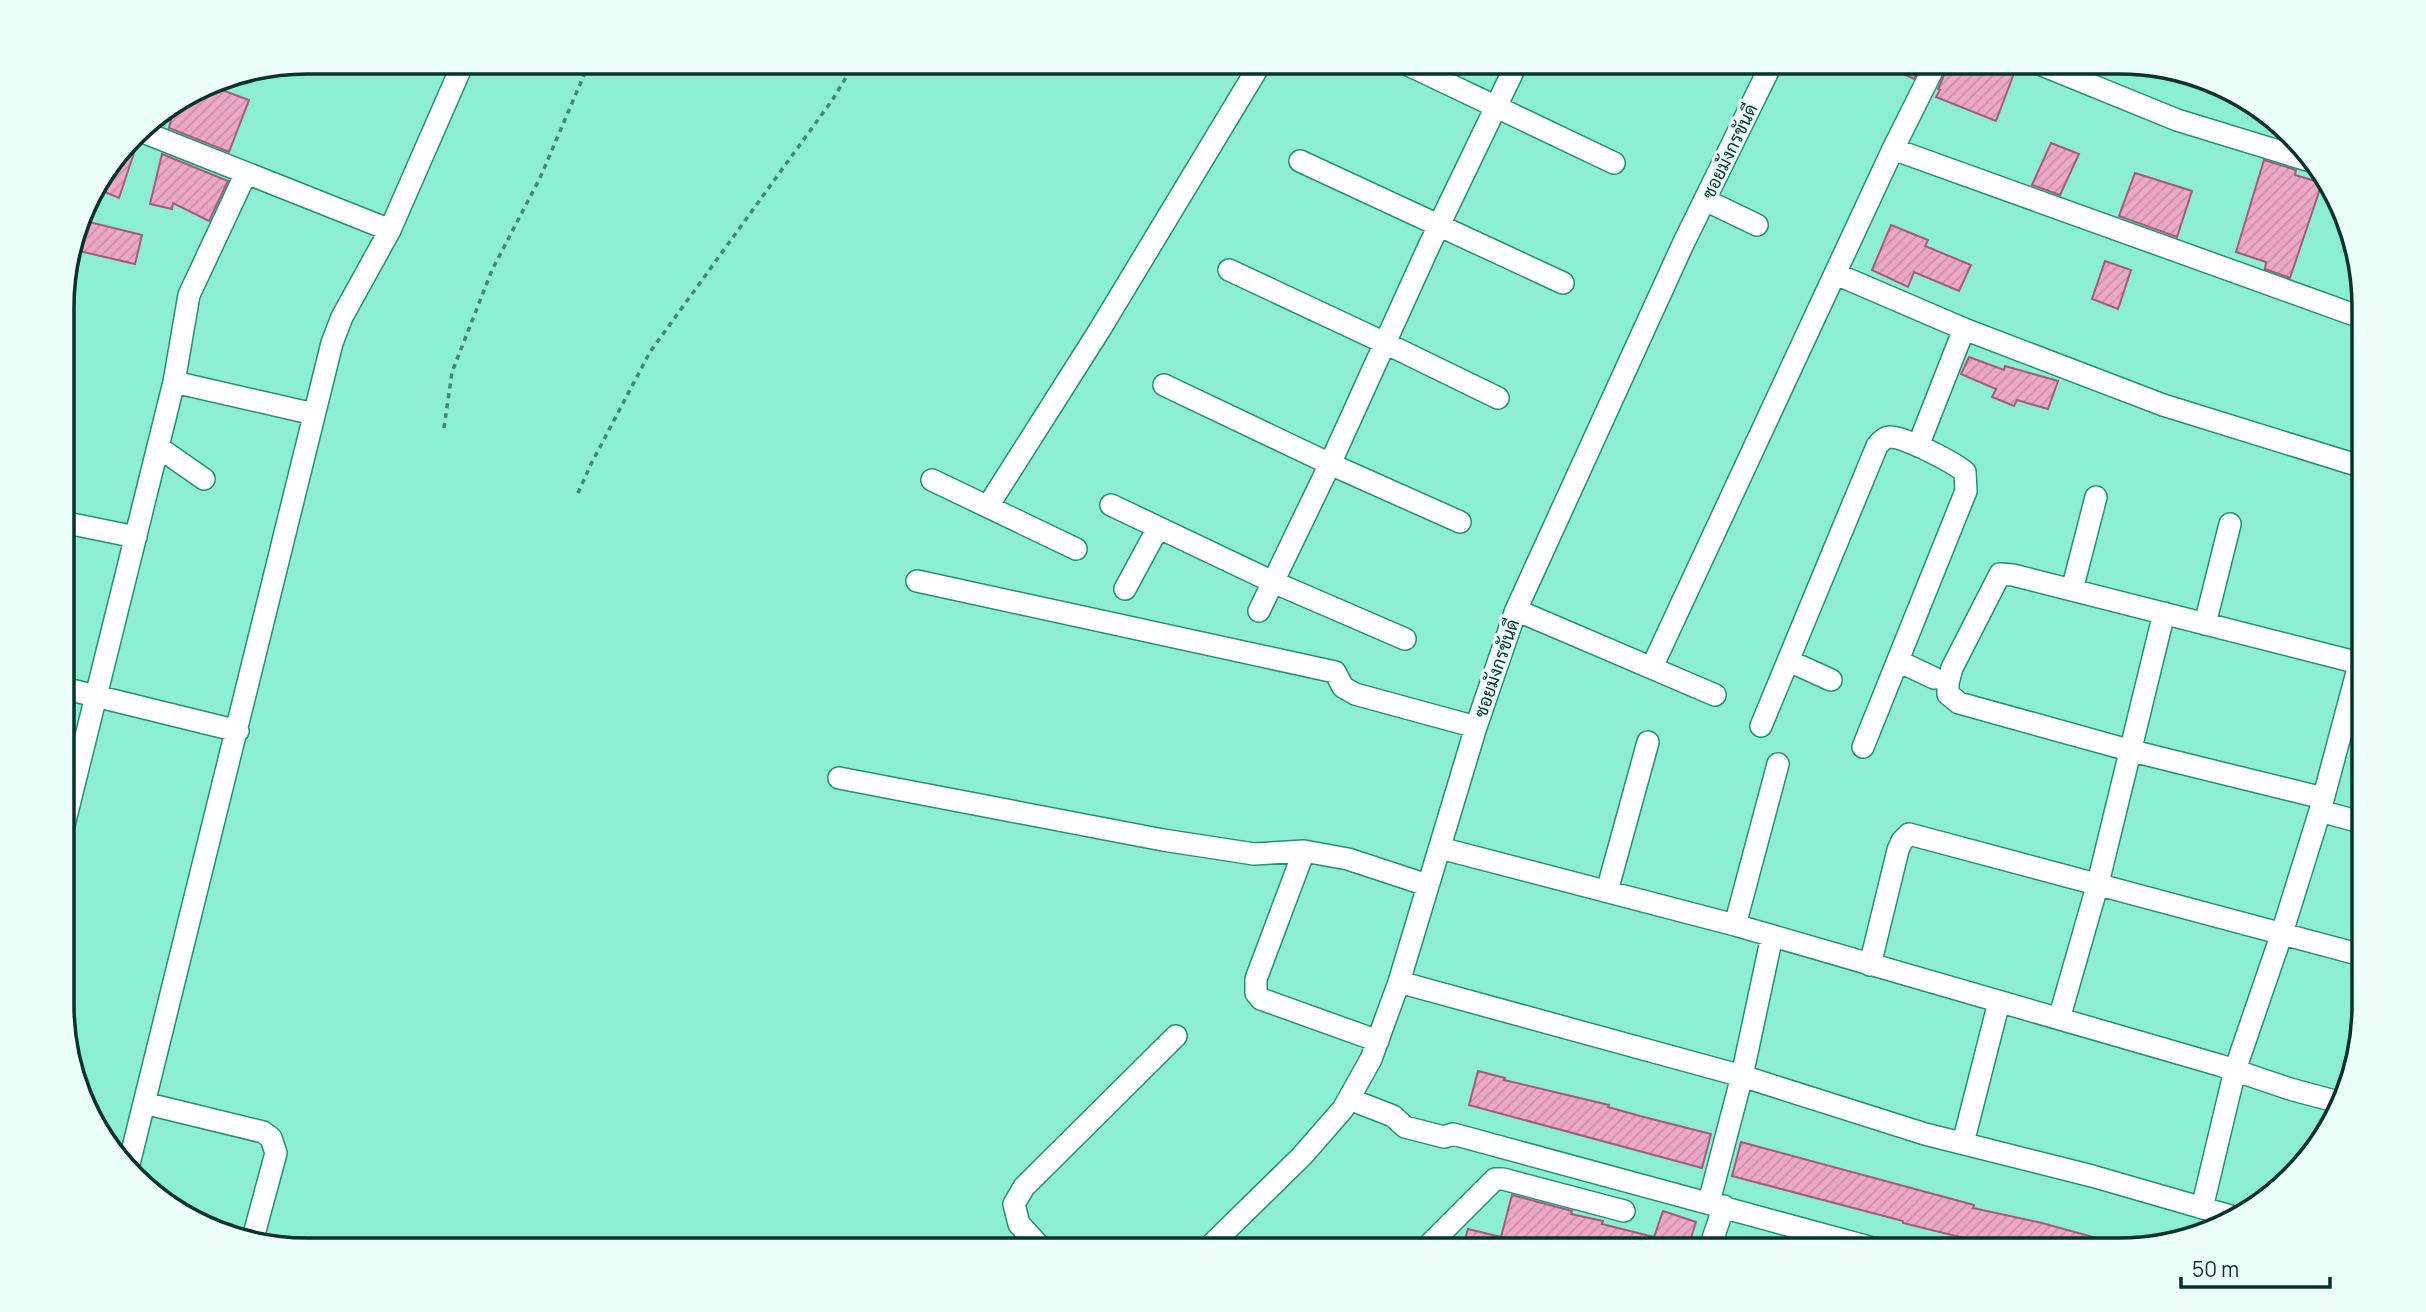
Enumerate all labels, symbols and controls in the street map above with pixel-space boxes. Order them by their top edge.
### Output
street label: ซอยมังกรขันดี [1696,99,1762,203]
street label: ซอยมังกรขันดี [1468,615,1524,721]
scale bar [2181,1246,2330,1290]
text: 50 m [2192,1255,2239,1283]

